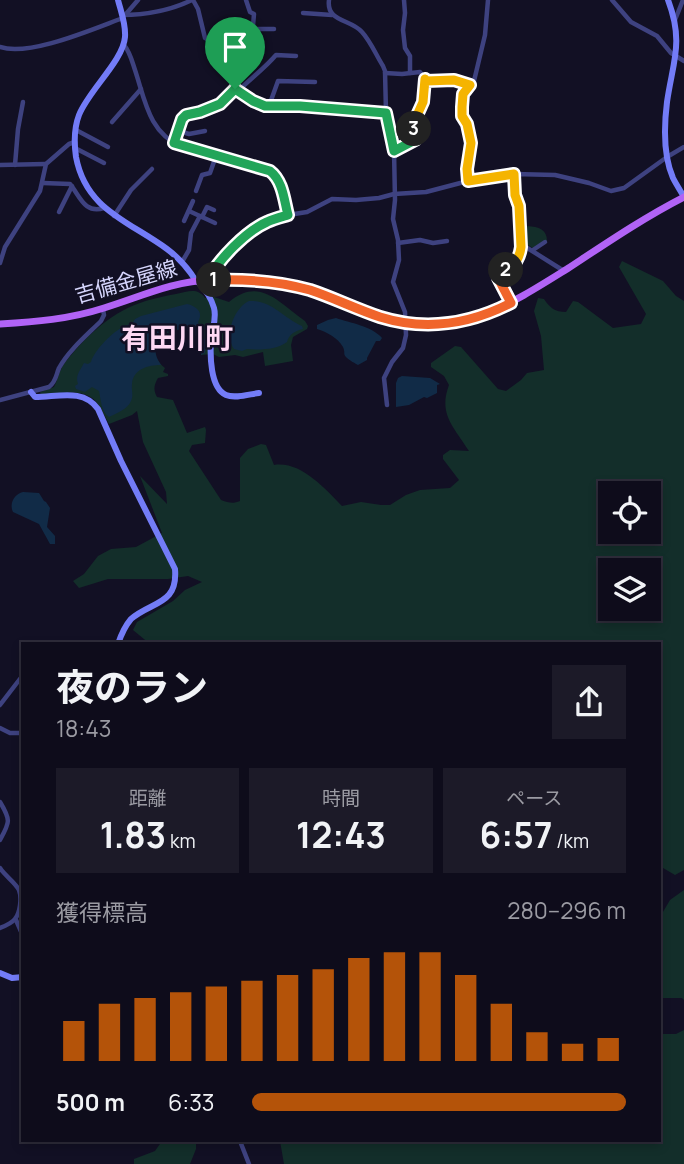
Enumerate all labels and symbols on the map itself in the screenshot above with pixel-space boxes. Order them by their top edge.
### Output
pin [205,17,265,89]
pin: 3 [396,111,432,146]
pin: 2 [489,252,524,288]
street label: 吉備金屋線 [71,253,180,309]
pin: 1 [196,262,232,298]
district label: 有田川町 [121,318,233,356]

